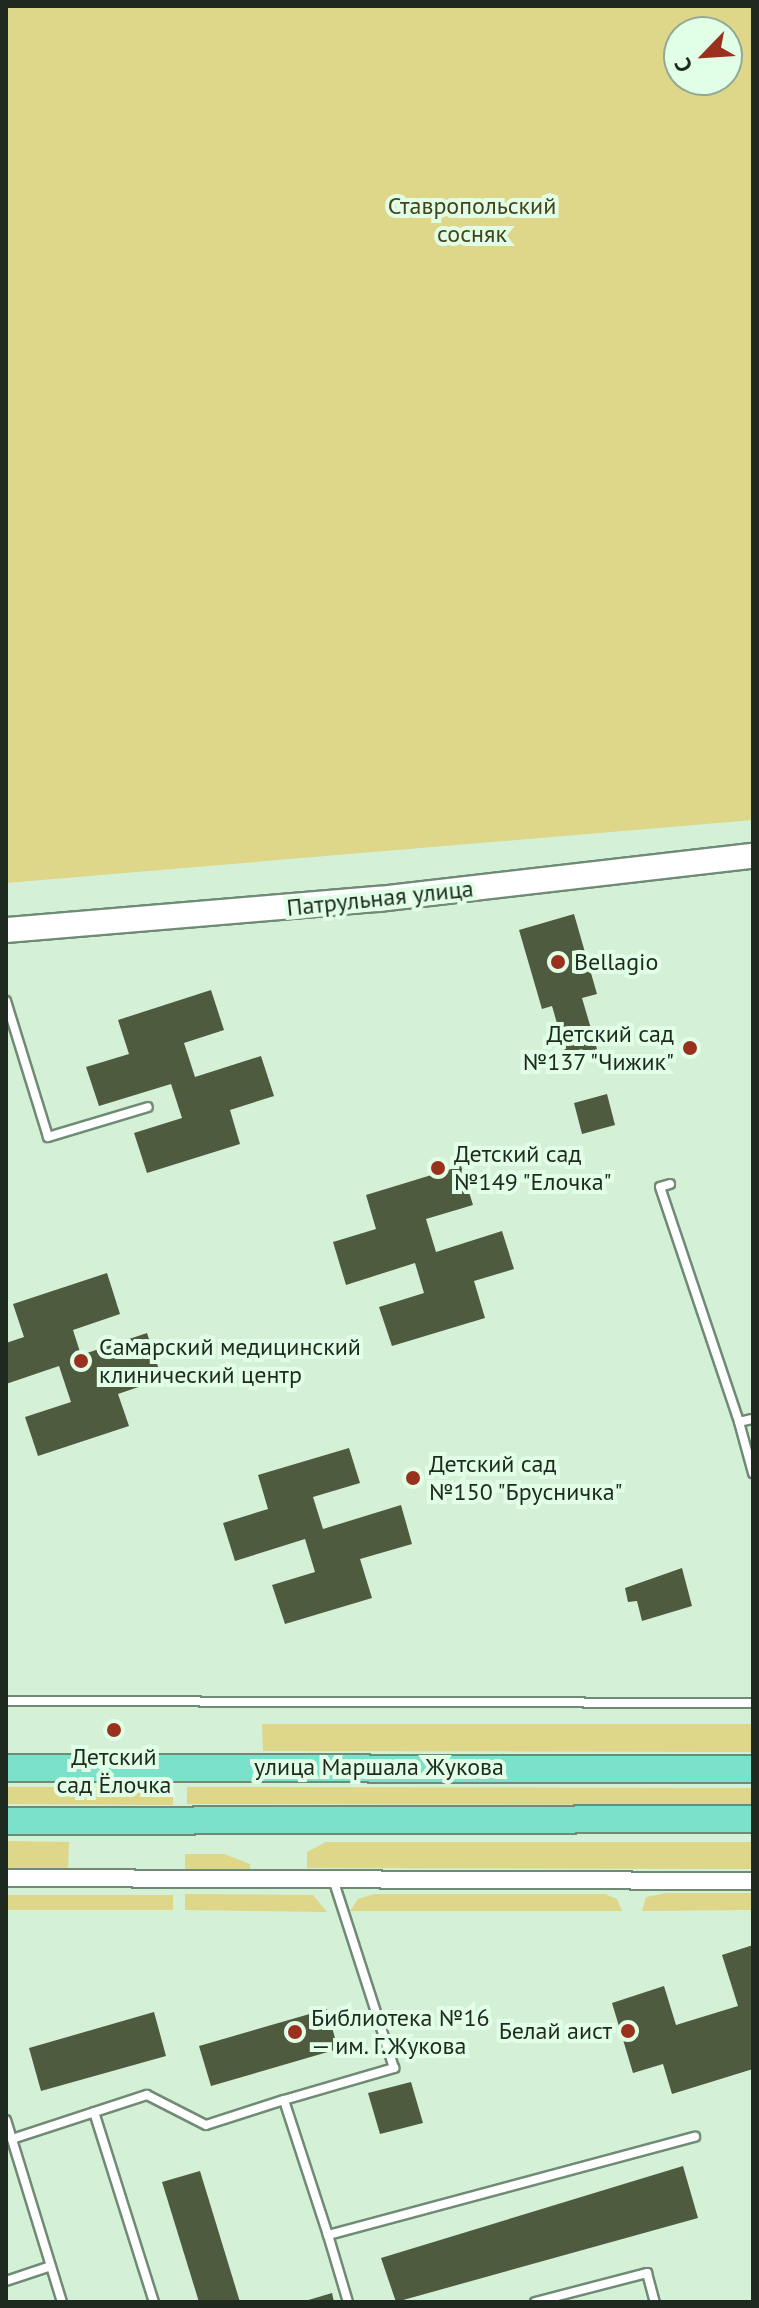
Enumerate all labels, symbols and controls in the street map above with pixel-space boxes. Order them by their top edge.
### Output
north arrow [663,16,743,96]
text: С [668,54,698,77]
park label: Ставропольский сосняк [388,192,556,248]
street label: Патрульная улица [285,874,475,922]
place label: Bellagio [574,948,658,976]
marker: Bellagio [549,953,567,971]
place label: Детский сад №137 "Чижик" [520,1020,674,1076]
marker: Детский сад №137 "Чижик" [681,1039,699,1057]
place label: Детский сад №149 "Елочка" [454,1140,613,1196]
marker: Детский сад №149 "Елочка" [429,1159,447,1177]
place label: Самарский медицинский клинический центр [99,1333,361,1389]
marker: Самарский медицинский клинический центр [70,1350,92,1372]
place label: Детский сад №150 "Брусничка" [429,1450,624,1506]
marker: Детский сад №150 "Брусничка" [404,1469,422,1487]
marker: Детский сад Ёлочка [105,1721,123,1739]
place label: Детский сад Ёлочка [56,1743,172,1799]
street label: улица Маршала Жукова [254,1753,504,1781]
place label: Библиотека №16 — им. Г.Жукова [311,2004,490,2060]
place label: Белай аист [499,2017,612,2045]
marker: Белай аист [619,2022,637,2040]
marker: Библиотека №16 — им. Г.Жукова [286,2023,304,2041]

